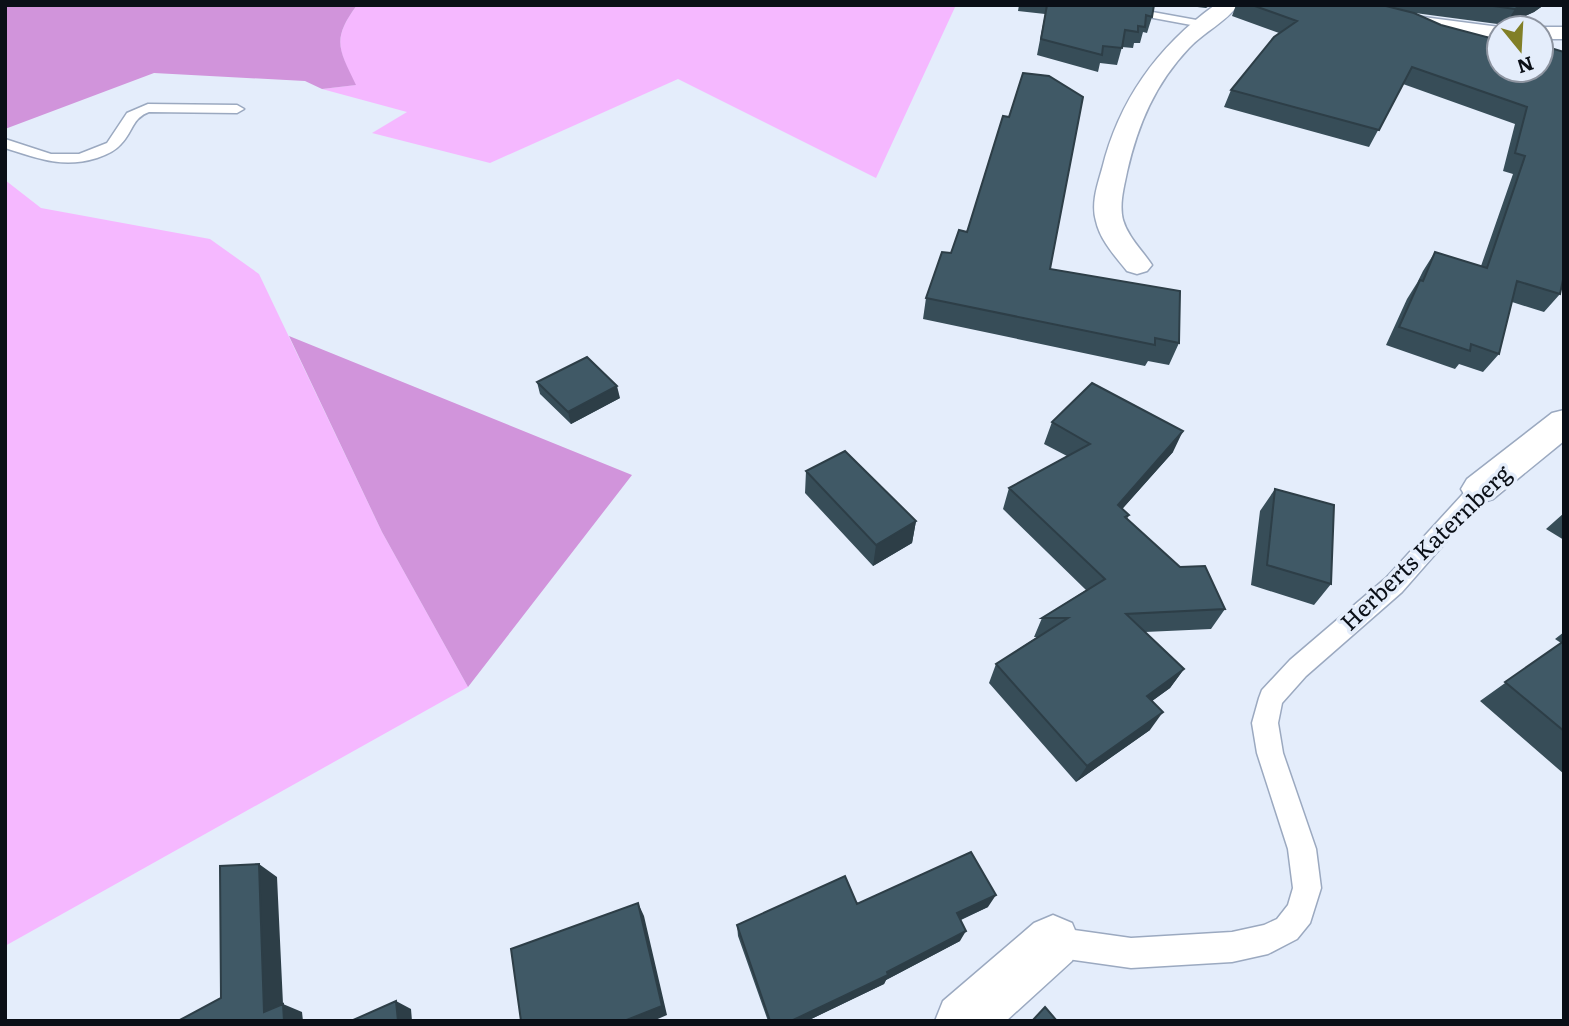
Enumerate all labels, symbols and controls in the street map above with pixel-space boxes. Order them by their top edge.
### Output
north arrow [1485,14,1555,84]
text: N [1514,50,1537,82]
street label: Herberts Katernberg [1332,456,1518,637]

